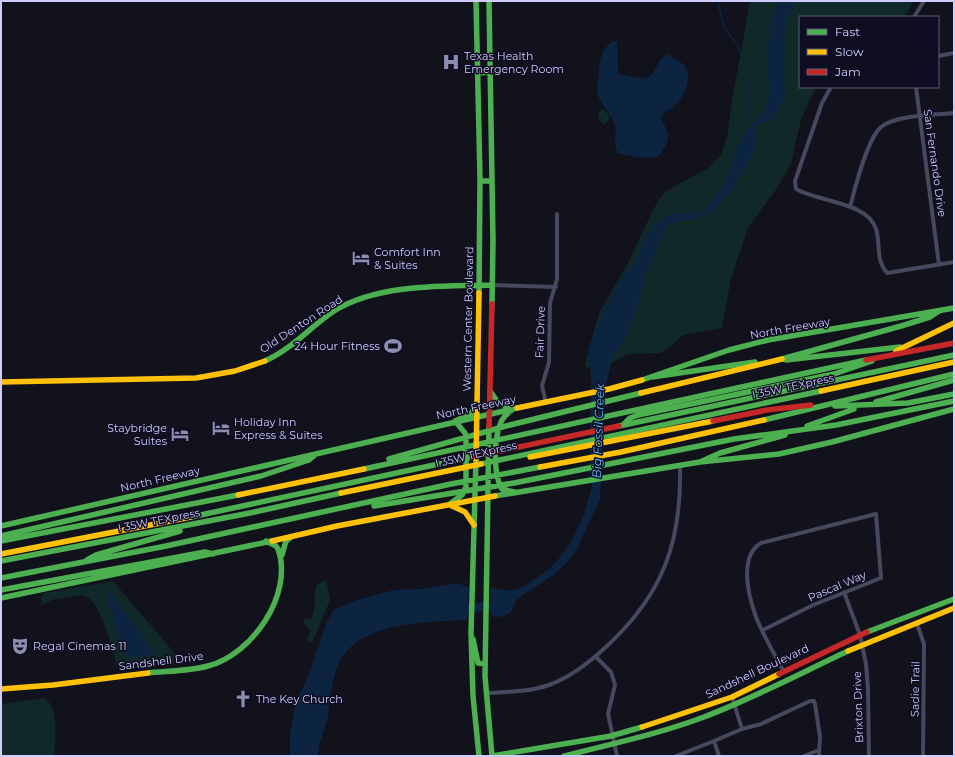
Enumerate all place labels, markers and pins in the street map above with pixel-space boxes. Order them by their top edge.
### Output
place label: Texas Health Emergency Room [464,49,564,76]
hospital icon: Texas Health Emergency Room [441,52,461,72]
place label: Comfort Inn & Suites [374,245,441,272]
hotel icon: Comfort Inn & Suites [351,248,371,268]
sports icon: 24 Hour Fitness [383,336,403,356]
place label: 24 Hour Fitness [294,339,381,353]
place label: Holiday Inn Express & Suites [234,415,323,442]
hotel icon: Holiday Inn Express & Suites [211,418,231,438]
place label: Staybridge Suites [107,421,168,448]
hotel icon: Staybridge Suites [170,424,190,444]
theatre icon: Regal Cinemas 11 [10,636,30,656]
place label: Regal Cinemas 11 [33,639,127,653]
church icon: The Key Church [233,689,253,709]
place label: The Key Church [256,692,343,706]

